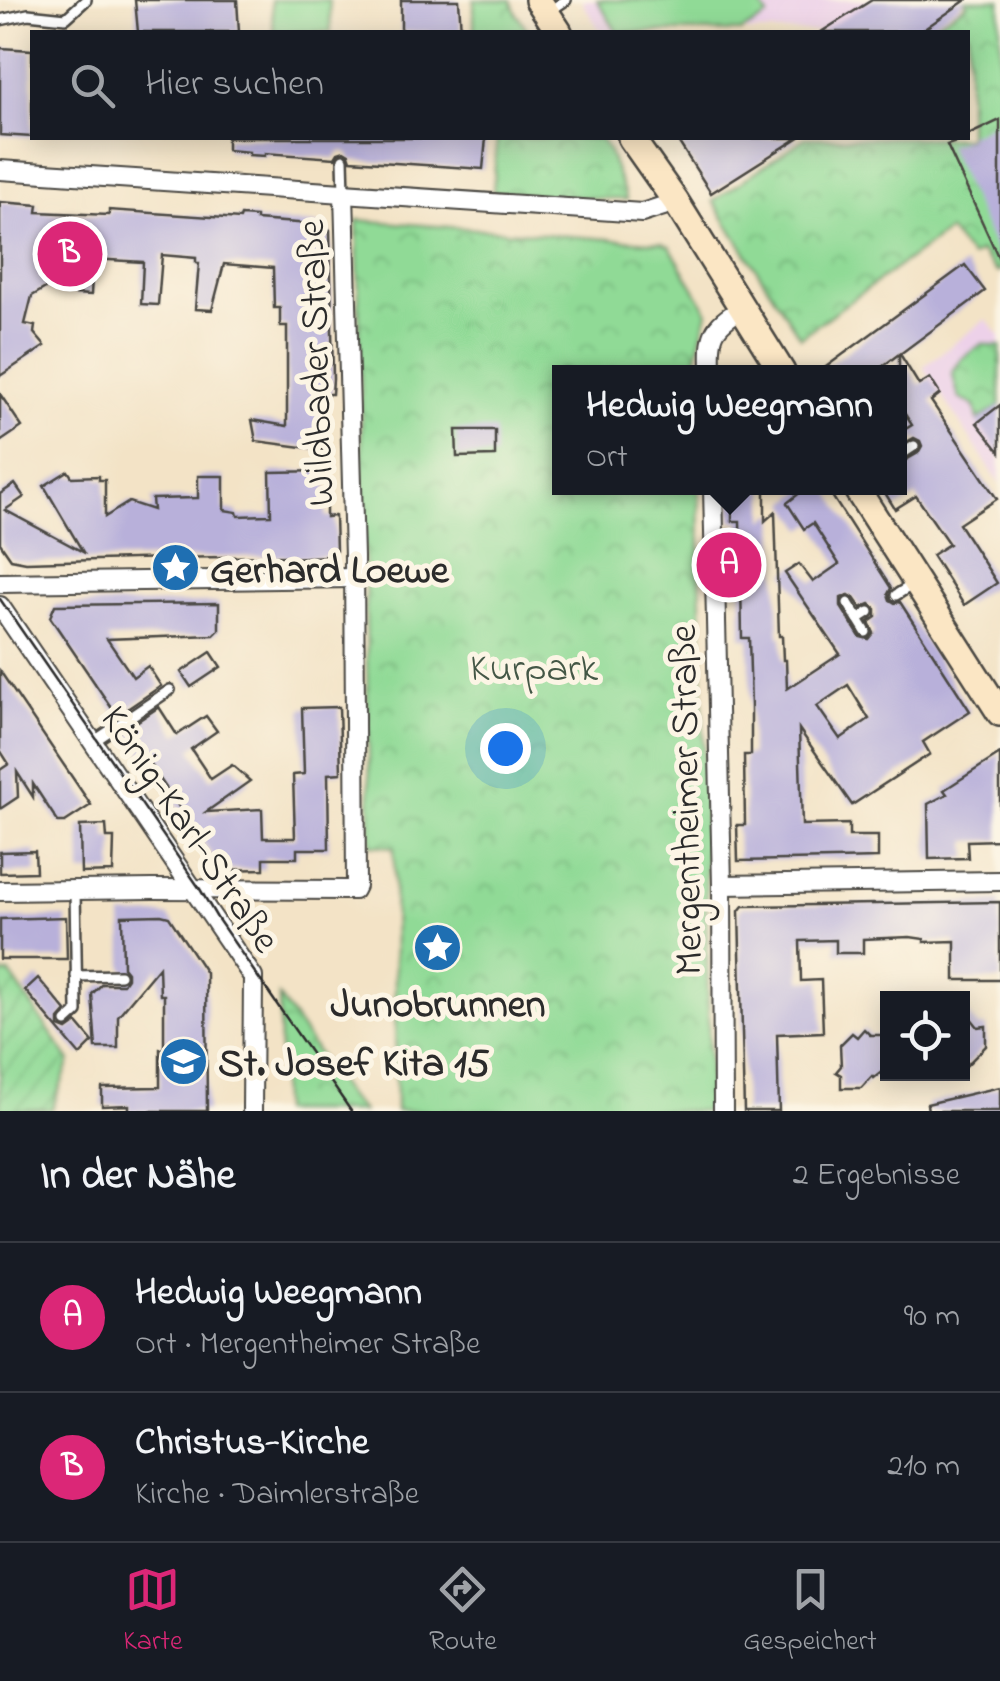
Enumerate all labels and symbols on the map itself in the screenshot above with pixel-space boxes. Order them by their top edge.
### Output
pin: B [38,216,102,292]
street label: Wildbader Straße [284,218,353,507]
pin: A [696,528,762,602]
place icon: Gerhard Loewe [149,542,201,594]
place label: Gerhard Loewe [210,543,450,602]
street label: Mergentheimer Straße [656,624,721,976]
park label: Kurpark [470,641,598,700]
street label: König-Karl-Straße [84,695,293,966]
your location [480,723,531,774]
place icon: Junobrunnen [412,921,464,973]
place label: Junobrunnen [331,977,545,1036]
school or university icon: St. Josef Kita 15 [157,1035,209,1087]
place label: St. Josef Kita 15 [218,1036,490,1095]

